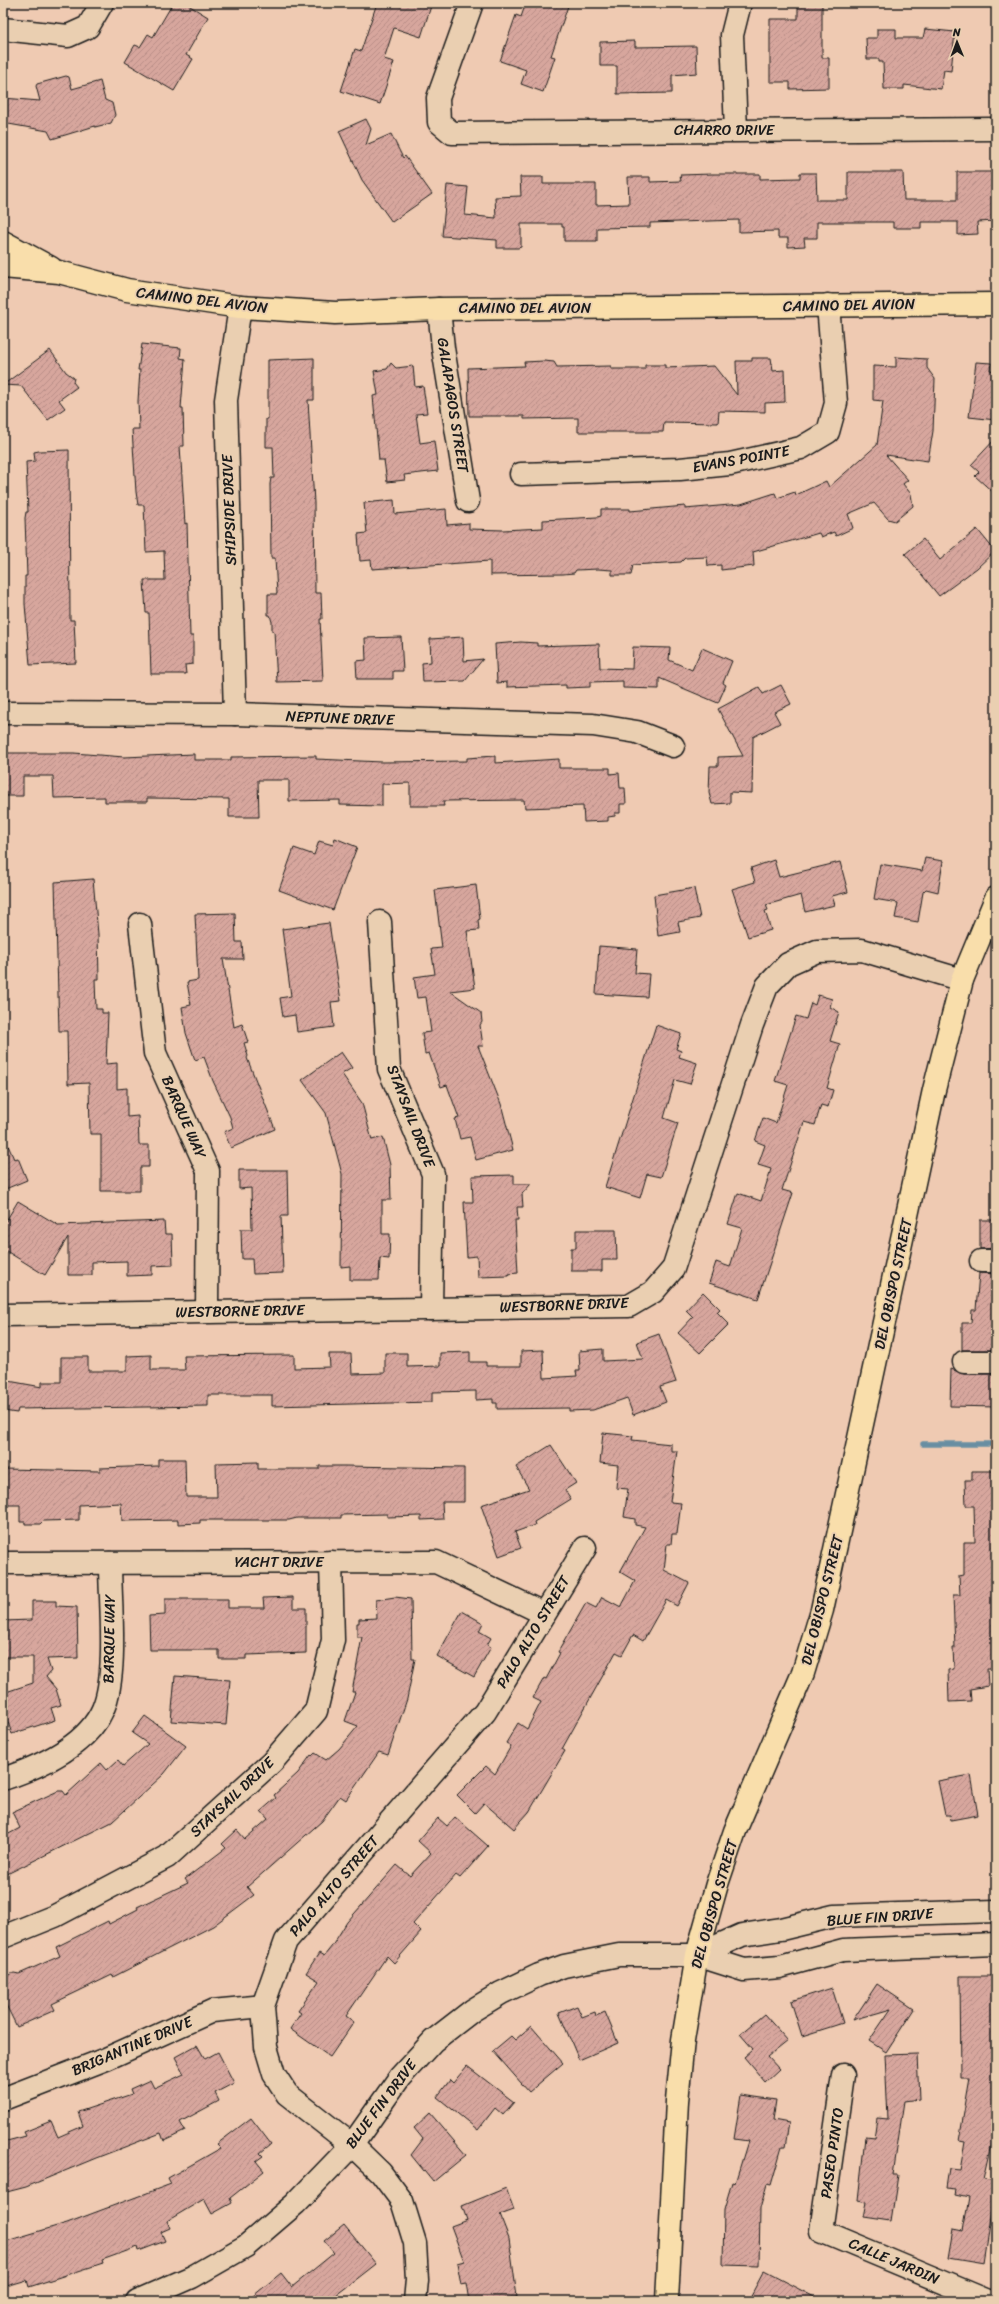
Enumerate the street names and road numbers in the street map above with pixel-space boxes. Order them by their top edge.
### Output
street label: CHARRO DRIVE [674,117,776,143]
street label: CAMINO DEL AVION [135,279,270,321]
street label: CAMINO DEL AVION [783,291,916,319]
street label: CAMINO DEL AVION [459,295,592,321]
street label: GALAPAGOS STREET [430,336,477,476]
street label: EVANS POINTE [690,437,793,480]
street label: SHIPSIDE DRIVE [214,452,244,566]
street label: NEPTUNE DRIVE [285,703,396,733]
street label: STAYSAIL DRIVE [379,1061,443,1173]
street label: BARQUE WAY [154,1071,214,1163]
street label: DEL OBISPO STREET [866,1215,920,1352]
street label: WESTBORNE DRIVE [499,1290,631,1320]
street label: WESTBORNE DRIVE [175,1297,306,1325]
street label: DEL OBISPO STREET [793,1531,851,1668]
street label: YACHT DRIVE [235,1549,325,1575]
street label: PALO ALTO STREET [489,1570,577,1693]
street label: BARQUE WAY [95,1594,123,1684]
street label: STAYSAIL DRIVE [183,1749,282,1844]
street label: PALO ALTO STREET [282,1829,386,1943]
street label: DEL OBISPO STREET [683,1835,745,1972]
street label: BLUE FIN DRIVE [826,1900,936,1934]
street label: BRIGANTINE DRIVE [67,2008,198,2083]
street label: BLUE FIN DRIVE [339,2052,425,2154]
street label: PASEO PINTO [813,2106,851,2200]
street label: CALLE JARDIN [845,2230,944,2292]

